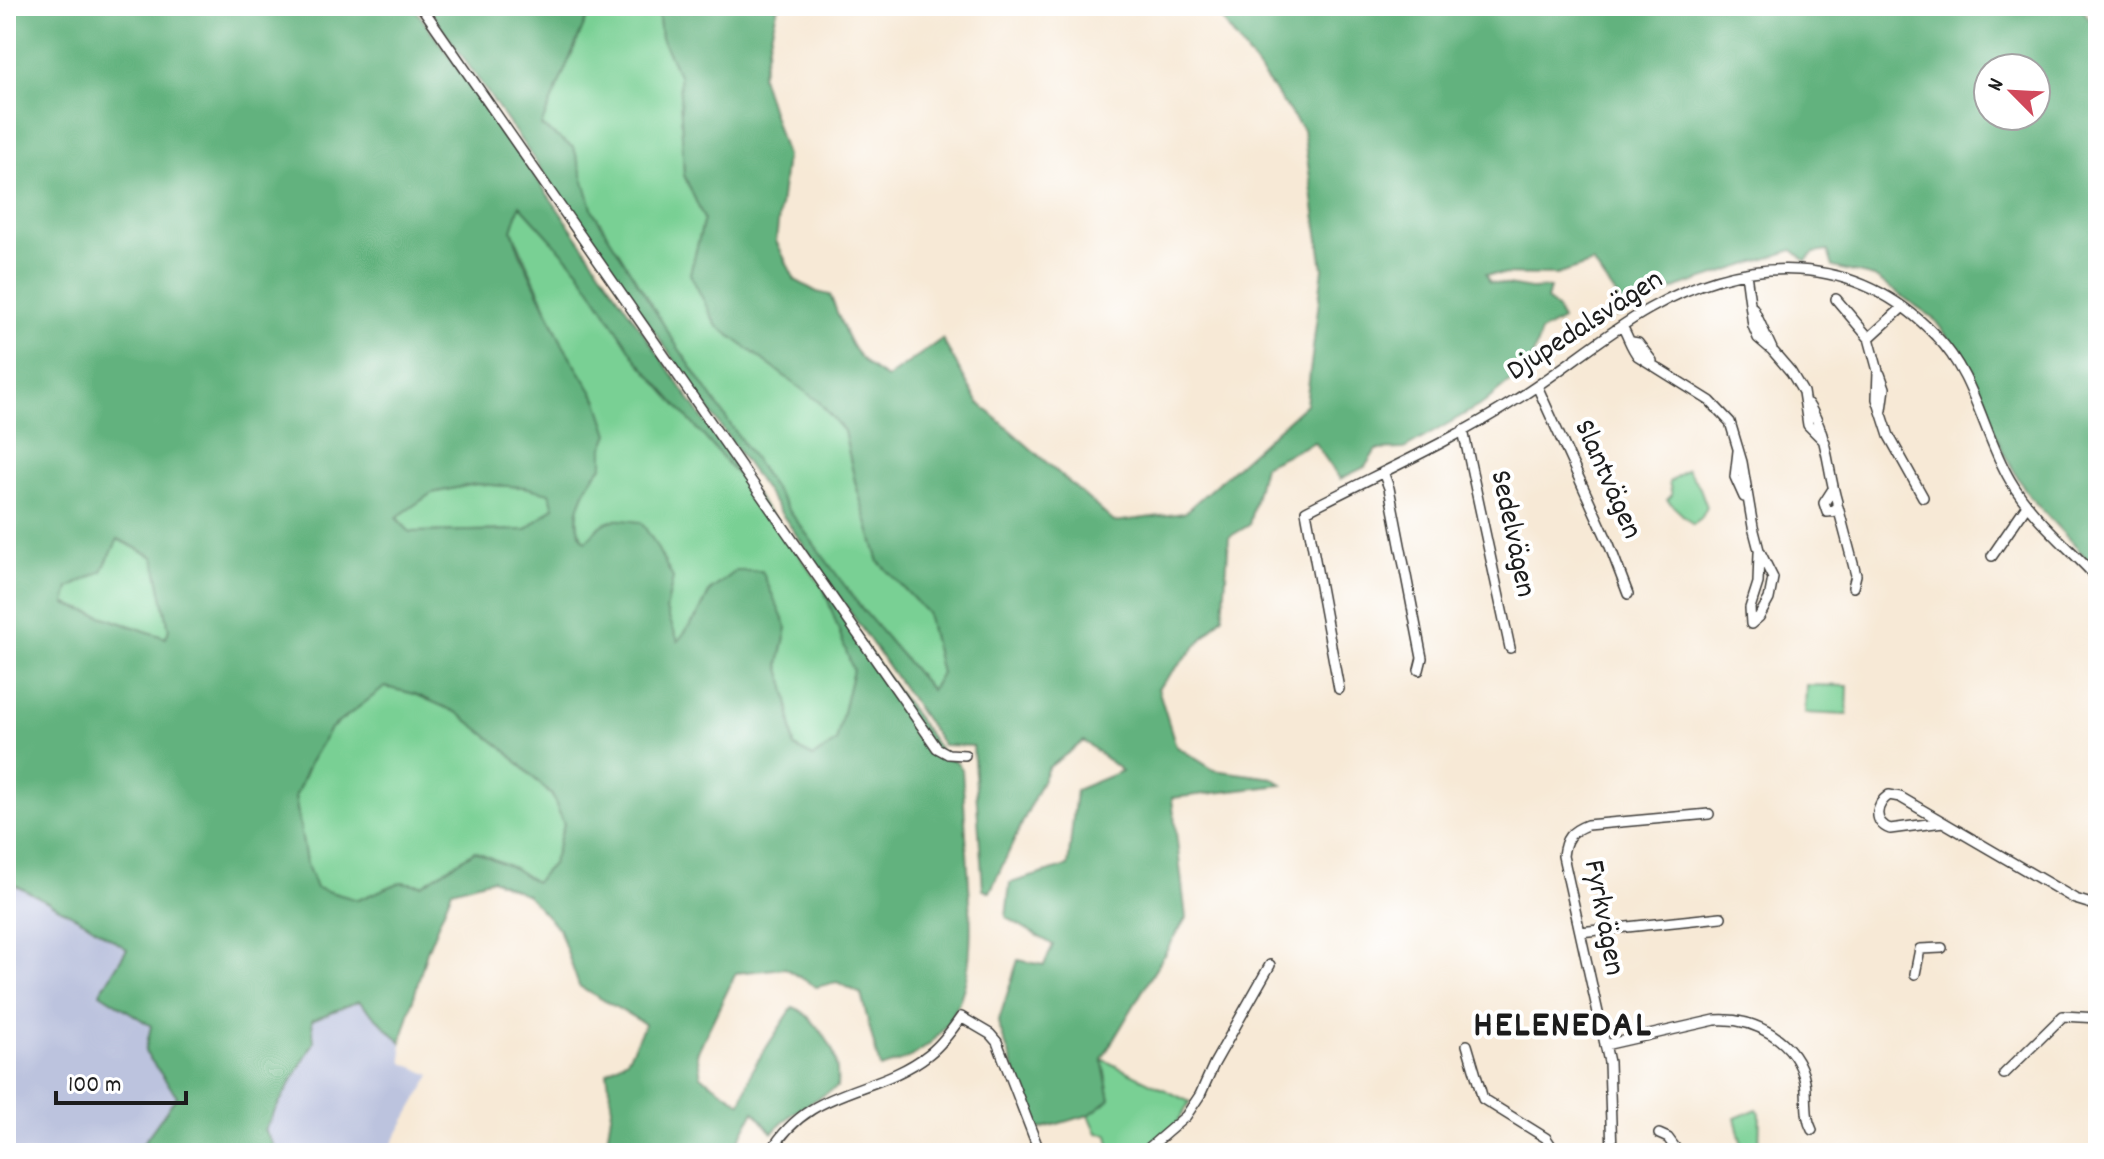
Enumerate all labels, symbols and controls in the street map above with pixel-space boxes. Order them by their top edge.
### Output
north arrow [1972,52,2052,132]
text: N [1981,74,2013,97]
street label: Djupedalsvägen [1499,260,1673,394]
street label: Slantvägen [1561,413,1651,547]
street label: Sedelvägen [1477,467,1545,601]
street label: Fyrkvägen [1570,857,1634,979]
district label: HELENEDAL [1473,1000,1653,1055]
scale bar [56,1055,186,1105]
text: 100 m [68,1069,121,1103]

